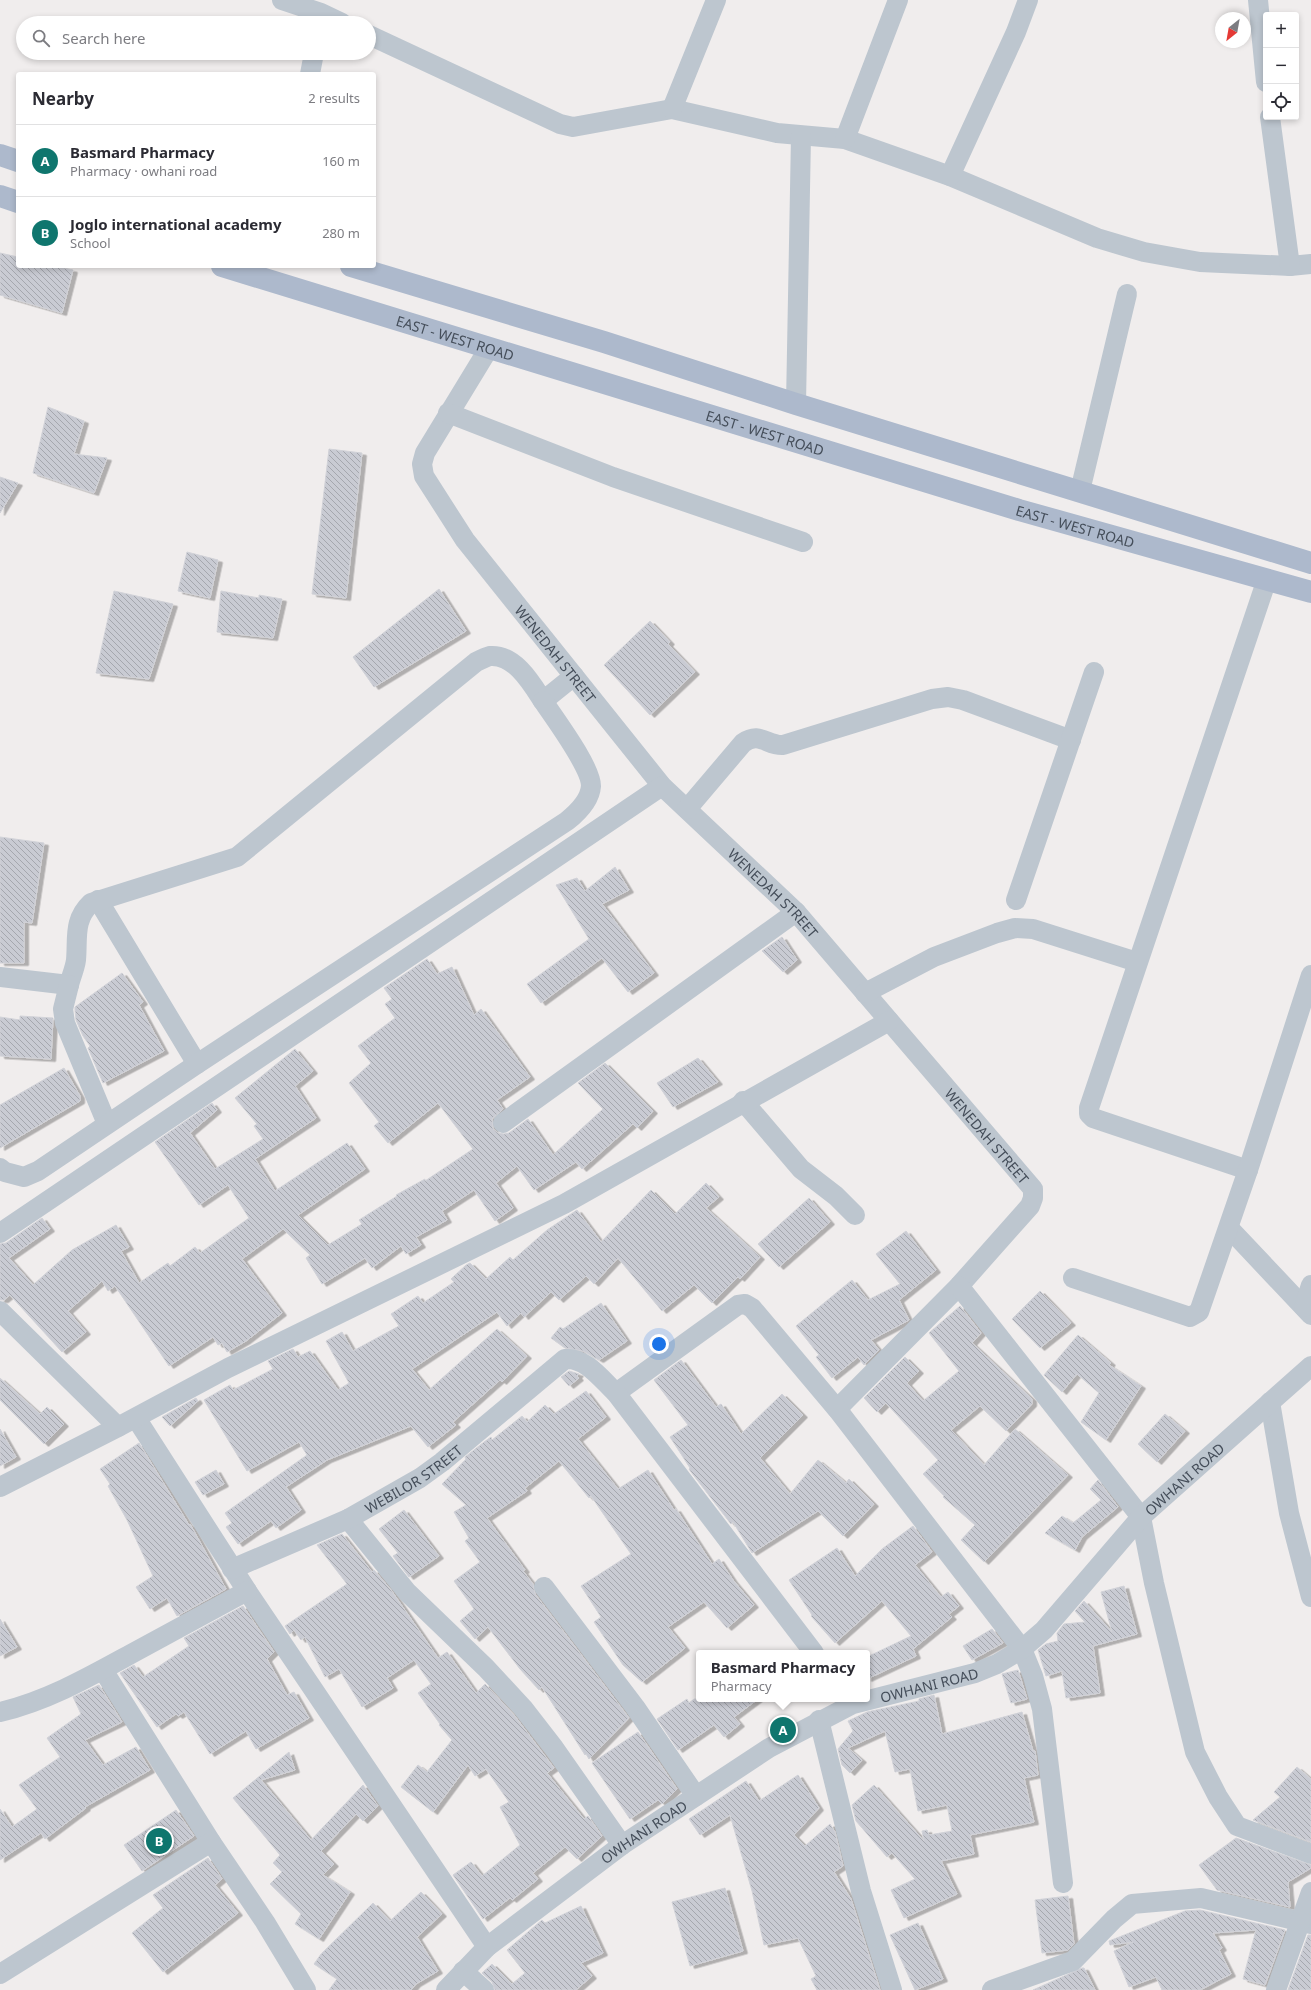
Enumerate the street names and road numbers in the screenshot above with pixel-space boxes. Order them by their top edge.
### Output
street label: EAST - WEST ROAD [394,310,517,364]
street label: EAST - WEST ROAD [704,405,826,459]
street label: EAST - WEST ROAD [1014,500,1137,552]
street label: WENEDAH STREET [511,601,601,706]
street label: WENEDAH STREET [724,844,823,941]
street label: WENEDAH STREET [941,1084,1034,1188]
street label: OWHANI ROAD [1140,1438,1228,1519]
street label: WEBILOR STREET [361,1440,466,1517]
street label: OWHANI ROAD [878,1663,980,1706]
street label: OWHANI ROAD [596,1795,690,1868]

